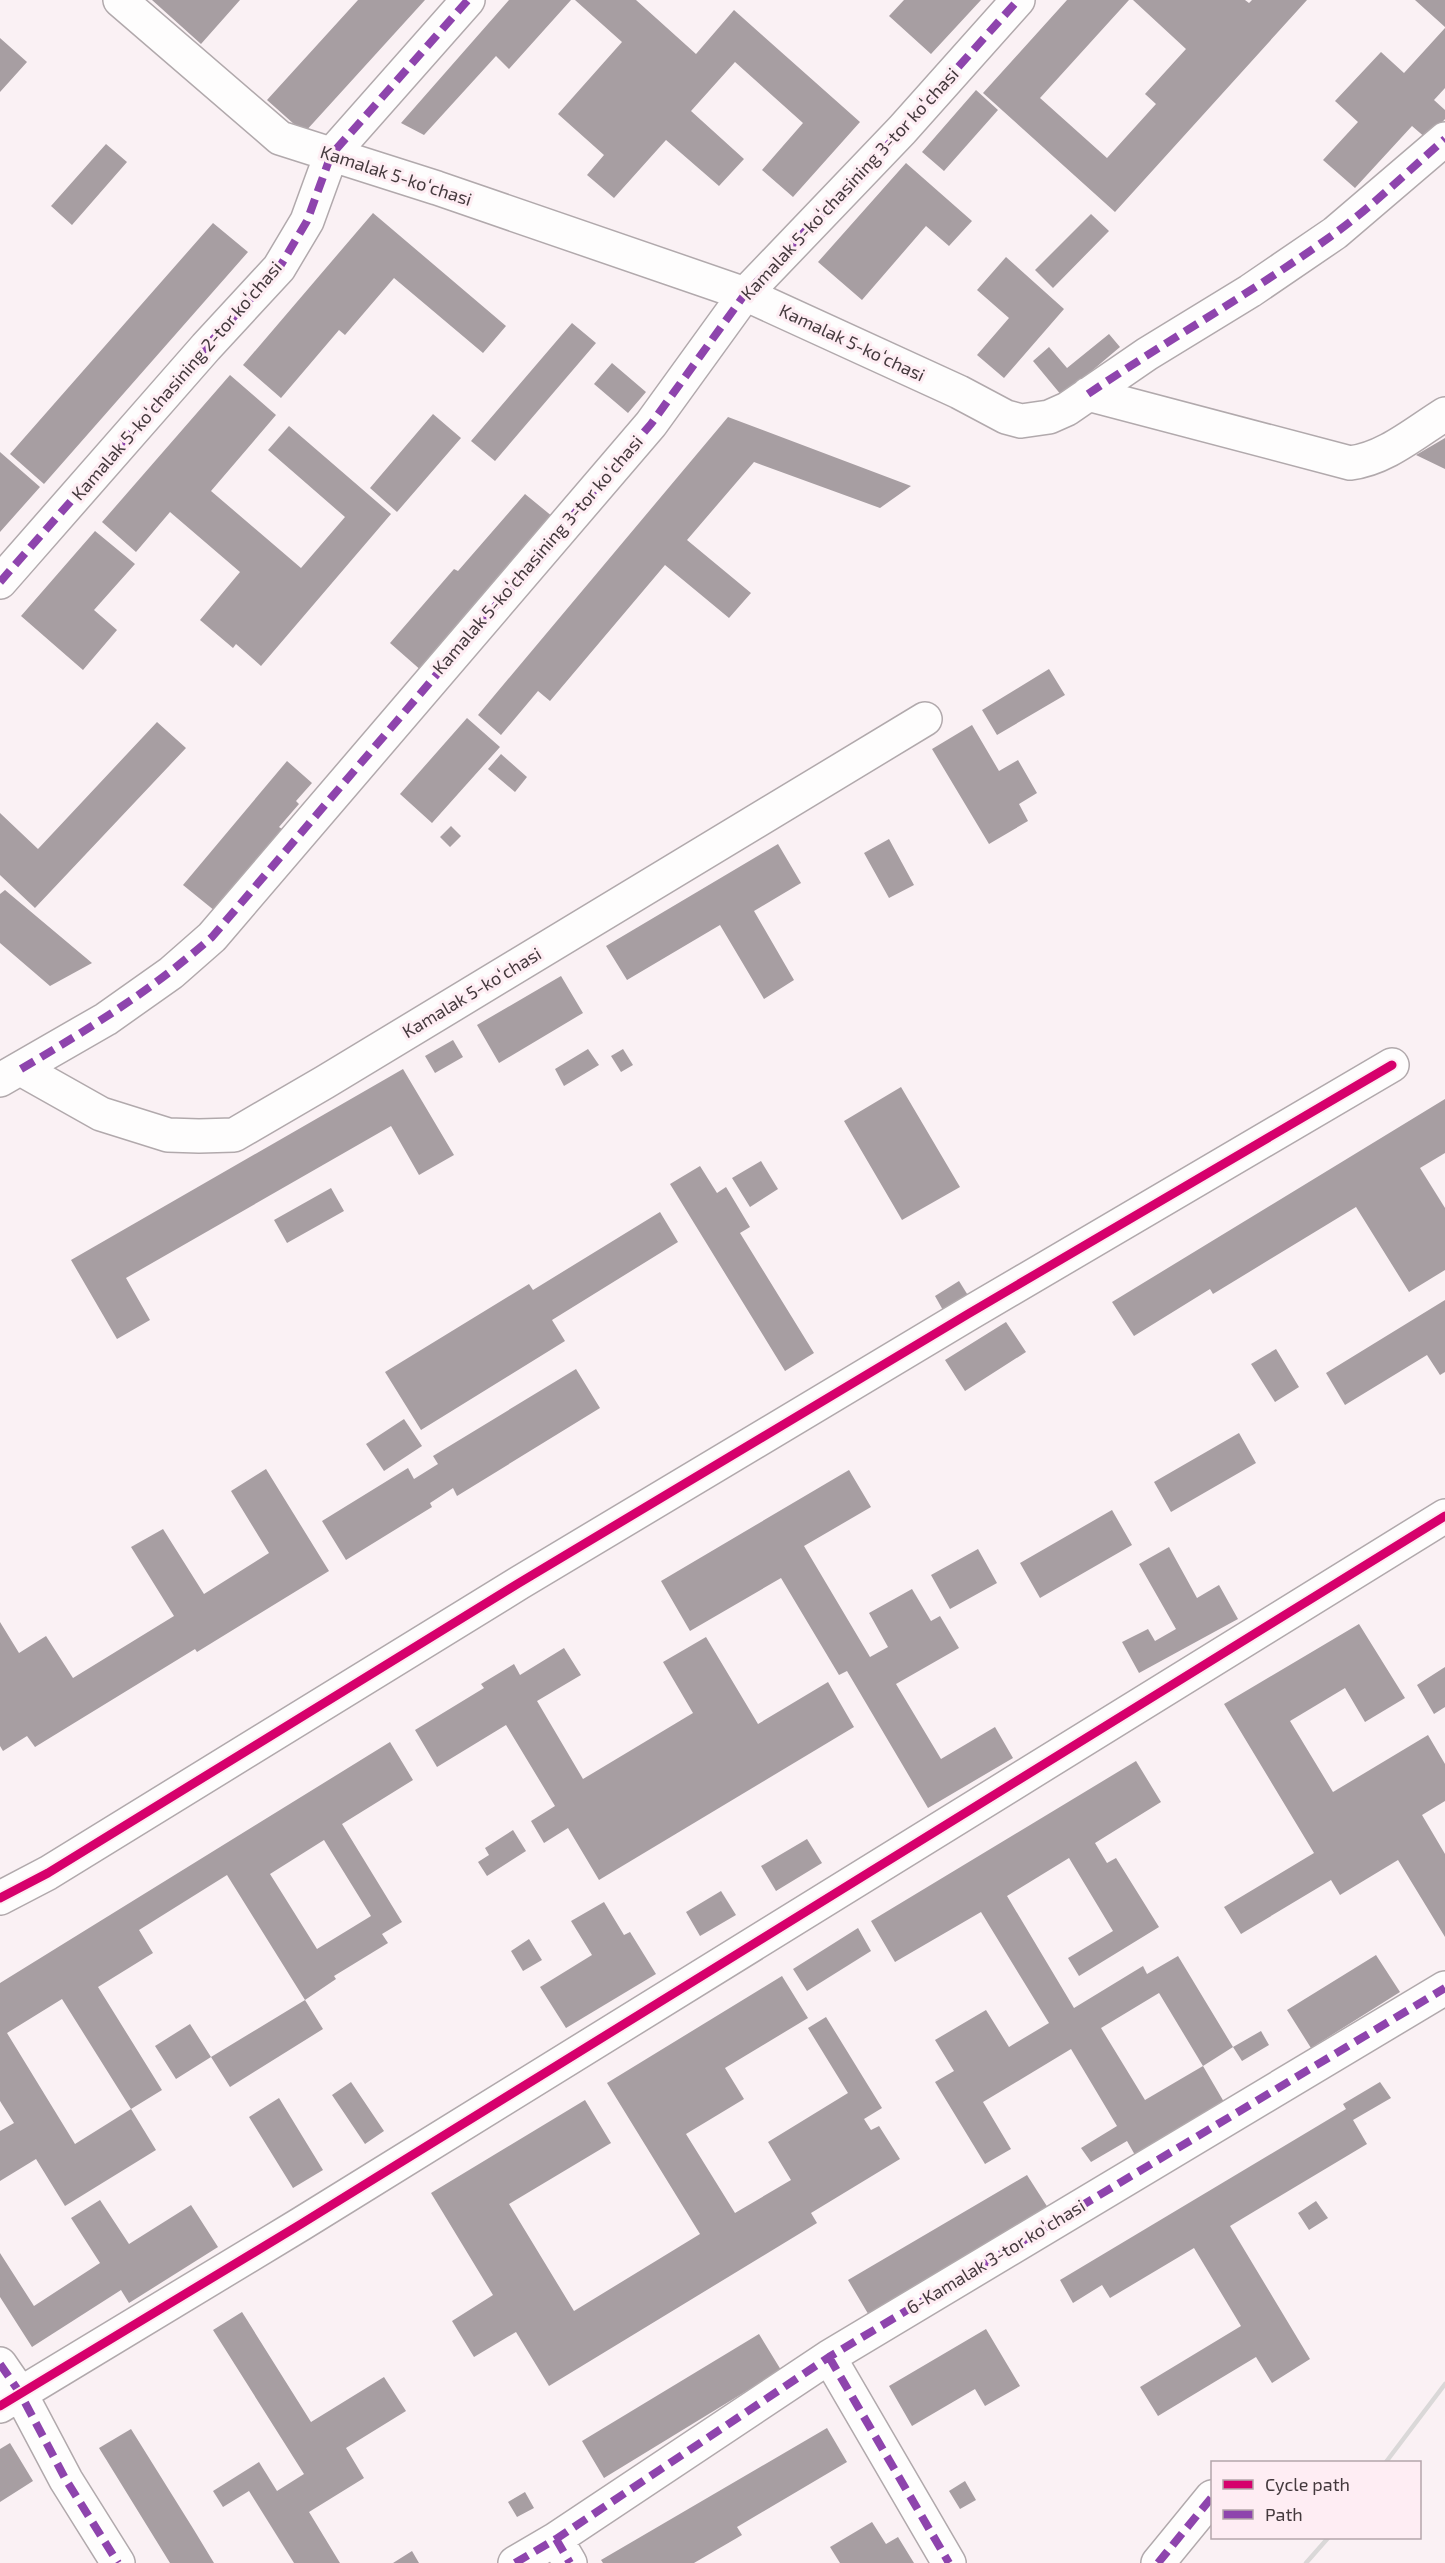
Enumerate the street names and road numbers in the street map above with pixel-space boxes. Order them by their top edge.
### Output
street label: Kamalak 5-koʻchasining 3-tor koʻchasi [736,63,963,304]
street label: Kamalak 5-koʻchasi [318,140,475,210]
street label: Kamalak 5-koʻchasining 2-tor koʻchasi [66,256,286,504]
street label: Kamalak 5-koʻchasi [776,299,929,385]
street label: Kamalak 5-koʻchasining 3-tor koʻchasi [427,430,647,678]
street label: Kamalak 5-koʻchasi [398,942,545,1042]
street label: 6-Kamalak 3-tor koʻchasi [902,2194,1089,2318]

